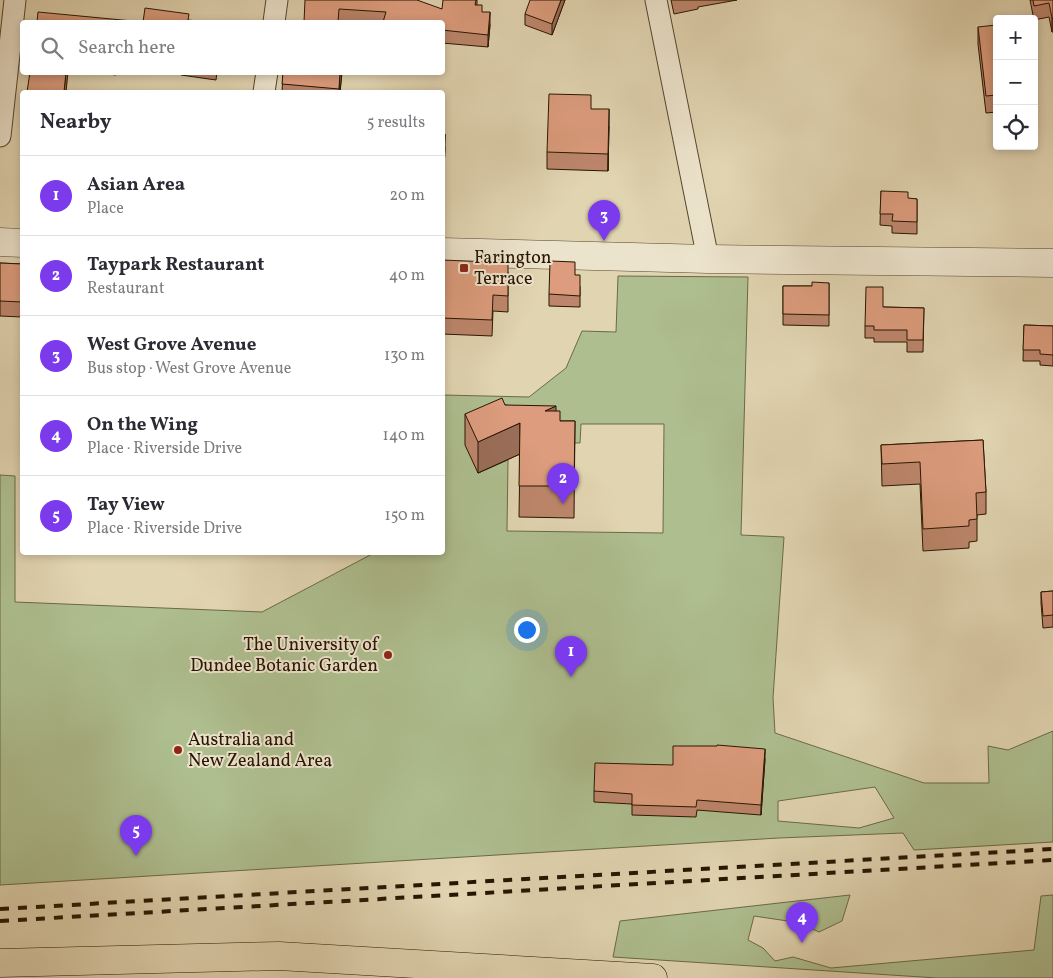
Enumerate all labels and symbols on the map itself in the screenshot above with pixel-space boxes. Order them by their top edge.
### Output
pin: 3 [588,200,620,241]
place label: Farington Terrace [474,246,552,292]
marker: Farington Terrace [458,262,470,274]
pin: 2 [547,463,579,504]
your location [514,617,540,643]
place label: The University of Dundee Botanic Garden [190,633,380,679]
pin: 1 [555,636,587,677]
marker: The University of Dundee Botanic Garden [382,649,394,661]
place label: Australia and New Zealand Area [188,728,332,774]
marker: Australia and New Zealand Area [172,744,184,756]
pin: 5 [120,815,152,856]
pin: 4 [786,902,818,943]

